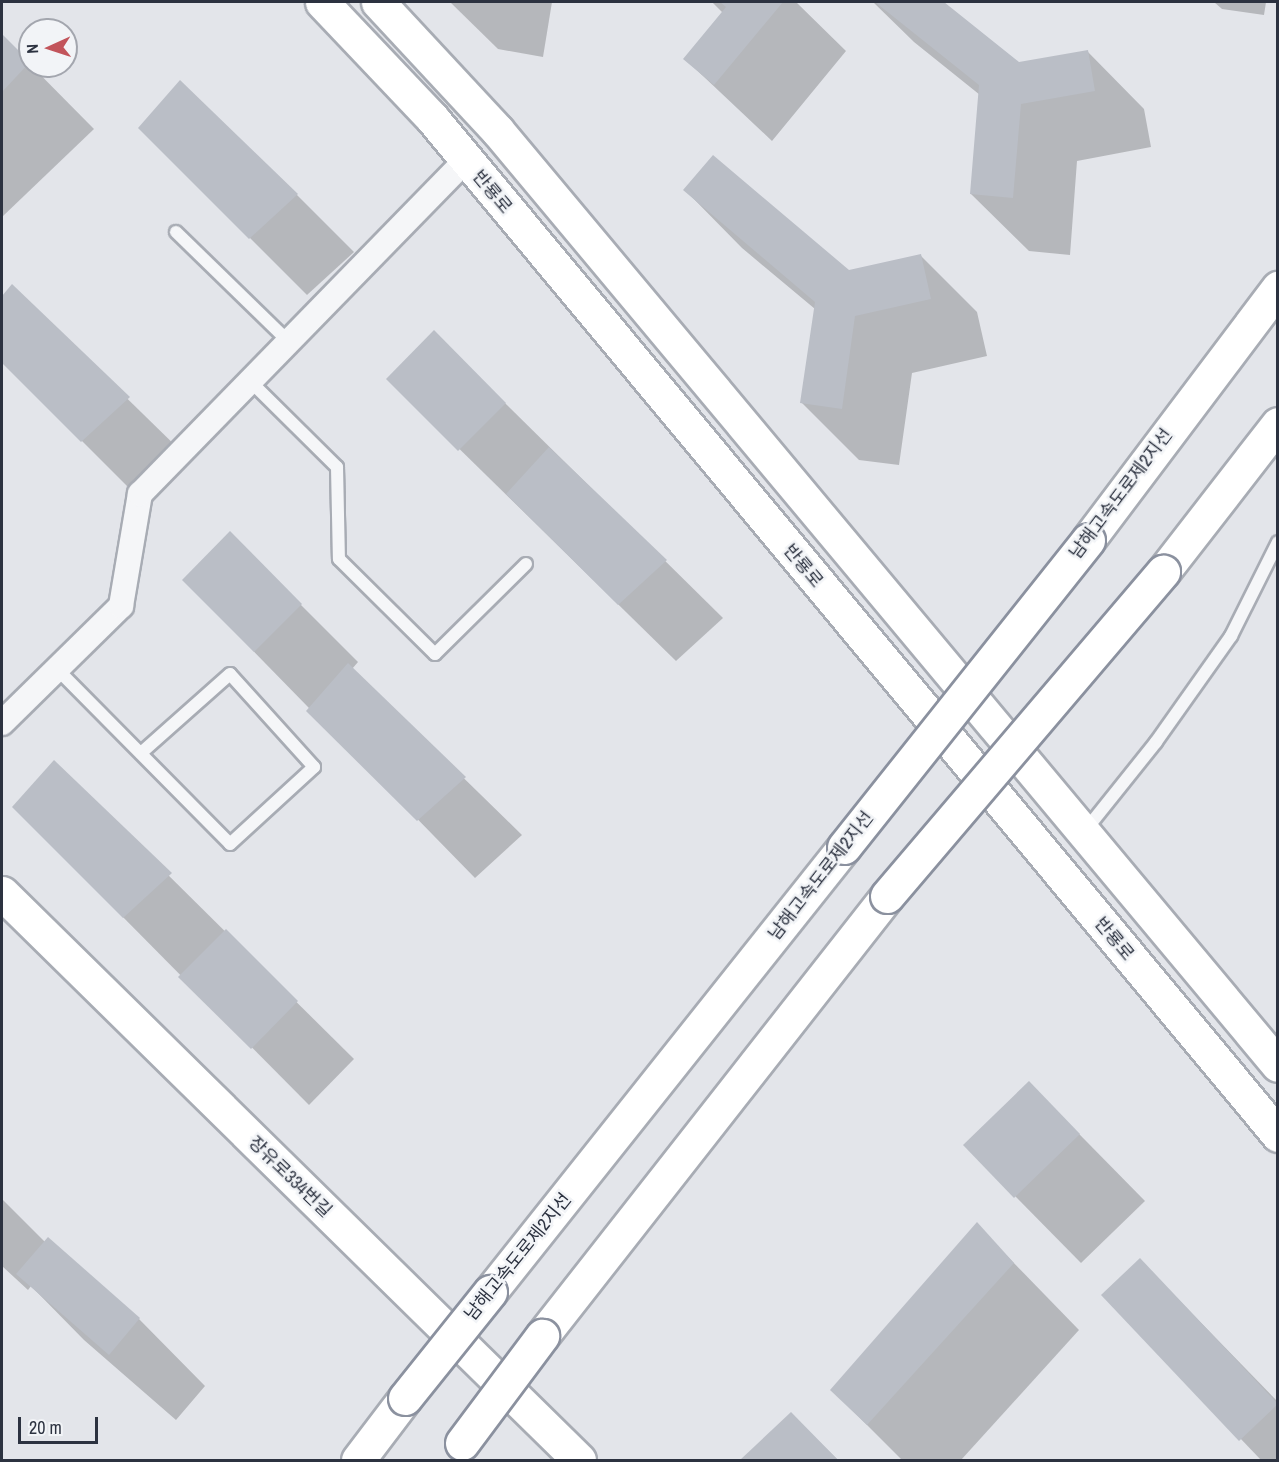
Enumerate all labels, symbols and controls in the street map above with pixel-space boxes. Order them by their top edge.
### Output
north arrow [18,18,78,78]
text: N [21,44,43,54]
street label: 반룡로 [468,166,516,218]
street label: 남해고속도로제2지선 [1065,425,1177,563]
street label: 반룡로 [779,540,827,592]
street label: 남해고속도로제2지선 [764,807,878,945]
street label: 반룡로 [1090,913,1138,965]
street label: 장유로334번길 [244,1132,336,1222]
street label: 남해고속도로제2지선 [460,1189,576,1325]
scale bar [21,1405,100,1443]
text: 20 m [29,1415,62,1440]

